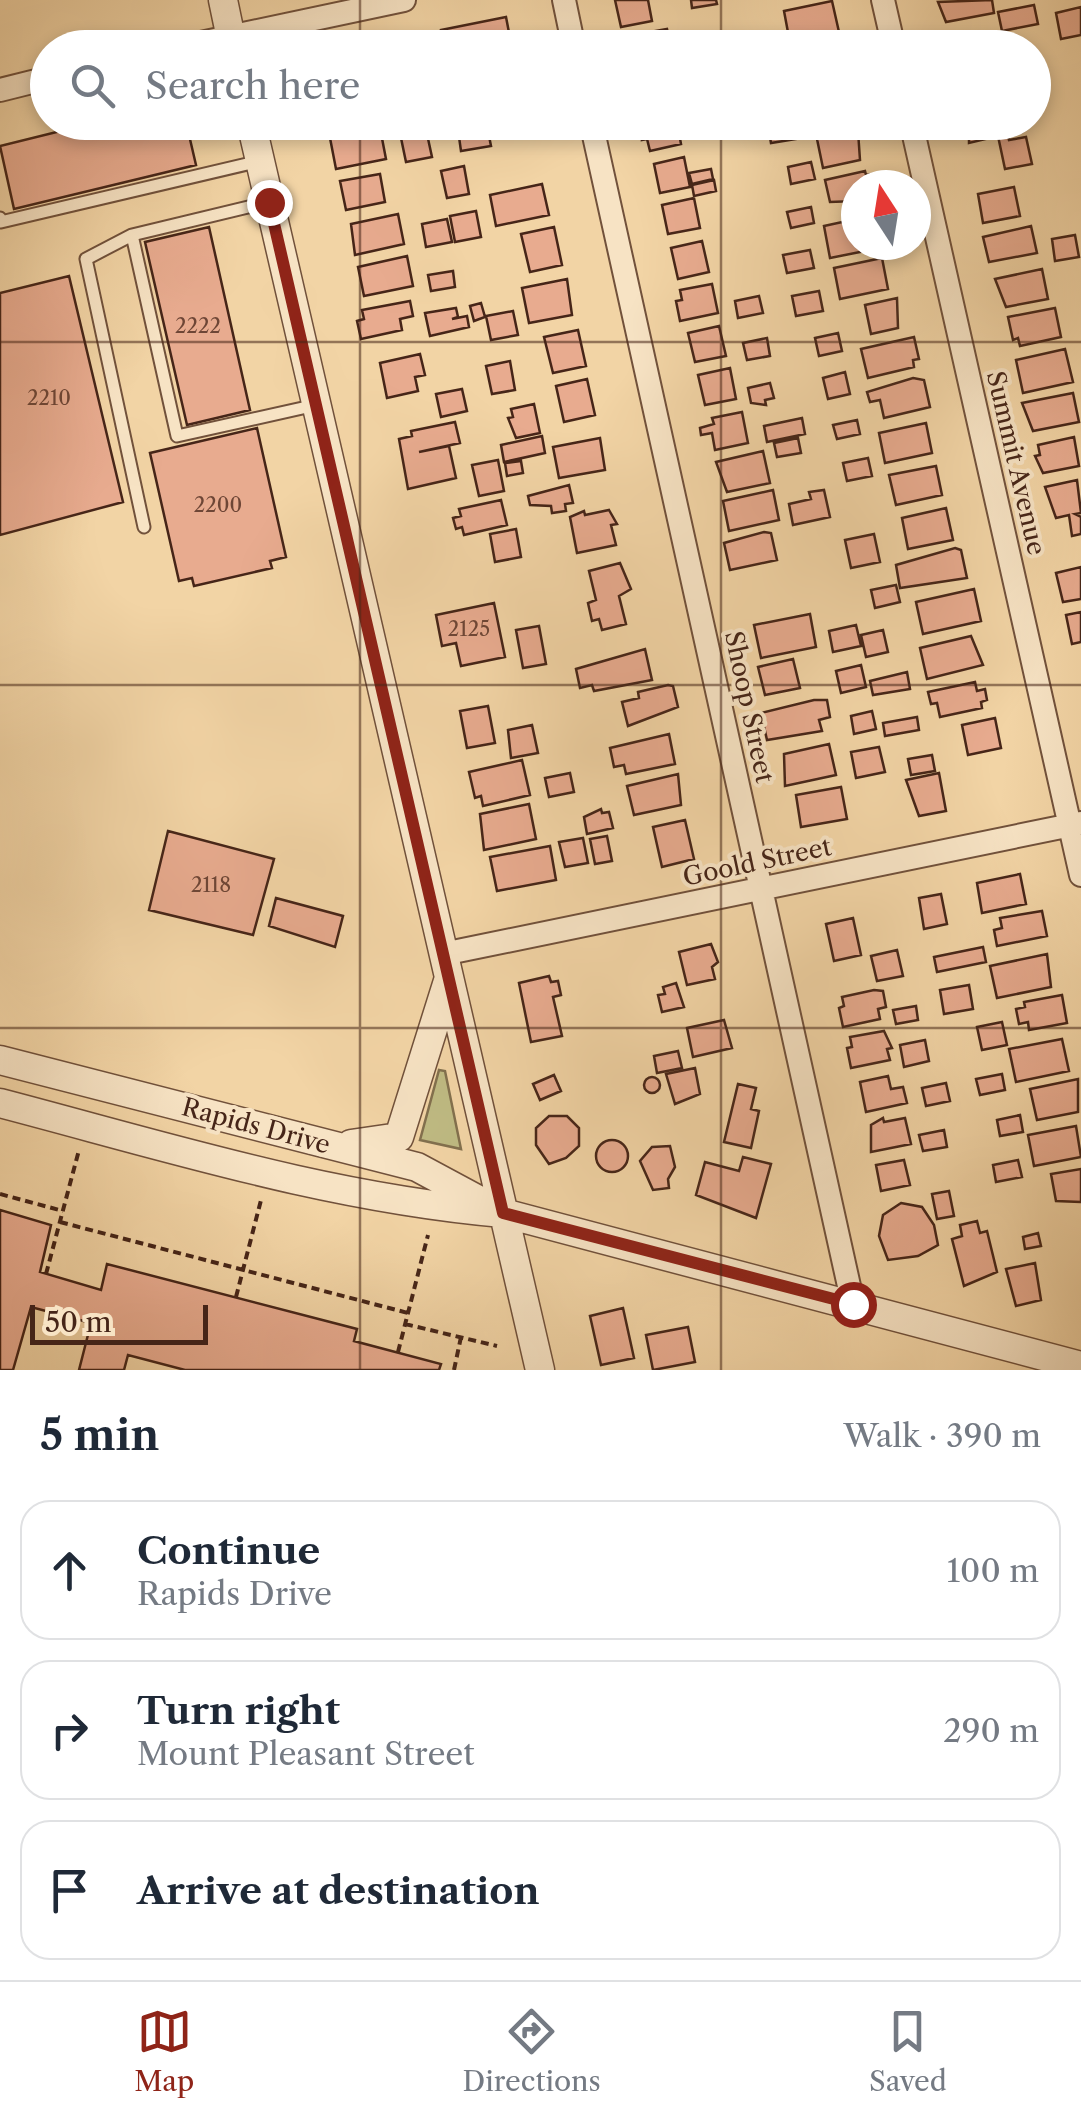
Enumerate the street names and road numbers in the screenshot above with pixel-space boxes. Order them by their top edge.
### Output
street label: Summit Avenue [980,368,1052,558]
street label: Shoop Street [718,628,780,786]
street label: Goold Street [680,831,834,893]
street label: Rapids Drive [178,1091,334,1161]

